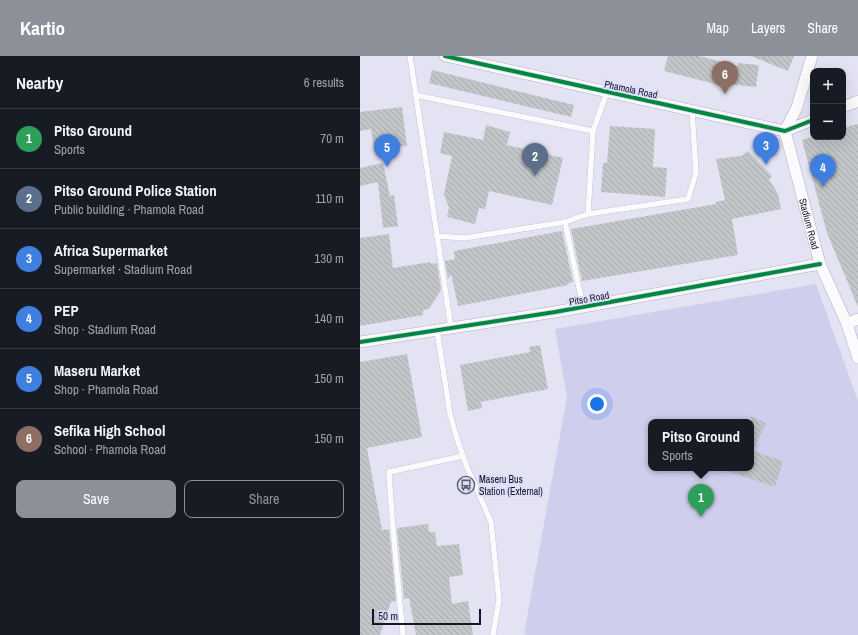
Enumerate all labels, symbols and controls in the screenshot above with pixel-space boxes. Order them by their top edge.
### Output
text: Kartio [20,15,65,41]
text: Map [707,19,729,37]
text: Layers [751,19,785,37]
text: Share [807,19,838,37]
pin: 6 [712,61,738,94]
map controls [810,68,846,140]
button: + [810,68,846,104]
text: Nearby [16,71,63,94]
text: 6 results [304,74,344,91]
street label: Phamola Road [603,77,659,101]
button: − [810,104,846,140]
text: Pitso Ground [54,120,132,141]
text: 1 [26,130,32,147]
text: 70 m [320,130,344,147]
pin: 3 [753,132,779,165]
pin: 5 [374,134,400,167]
text: Sports [54,141,85,158]
pin: 2 [522,143,548,176]
pin: 4 [810,154,836,187]
text: Pitso Ground Police Station [54,180,217,201]
text: 2 [26,190,32,207]
text: 110 m [315,190,344,207]
street label: Stadium Road [796,197,822,251]
text: Public building · Phamola Road [54,201,204,218]
text: Africa Supermarket [54,240,167,261]
text: 3 [26,250,32,267]
text: 130 m [314,250,344,267]
text: Supermarket · Stadium Road [54,261,192,278]
street label: Pitso Road [568,289,610,308]
text: PEP [54,300,79,321]
text: 4 [26,310,32,327]
text: 140 m [314,310,344,327]
text: Shop · Stadium Road [54,321,156,338]
text: Maseru Market [54,360,140,381]
text: 5 [26,370,32,387]
text: 150 m [314,370,344,387]
text: Shop · Phamola Road [54,381,158,398]
your location [587,394,607,414]
popup [648,419,754,471]
text: Sefika High School [54,420,165,441]
text: Pitso Ground [662,426,740,447]
text: 6 [26,430,32,447]
text: 150 m [314,430,344,447]
text: School · Phamola Road [54,441,166,458]
text: Sports [662,447,693,464]
place label: Maseru Bus Station (External) [479,473,543,498]
bus stop icon: Maseru Bus Station (External) [456,475,476,495]
button: Save [16,480,176,518]
button: Share [184,480,344,518]
pin: 1 [688,484,714,517]
scale bar [372,607,481,626]
text: 50 m [378,609,398,623]

